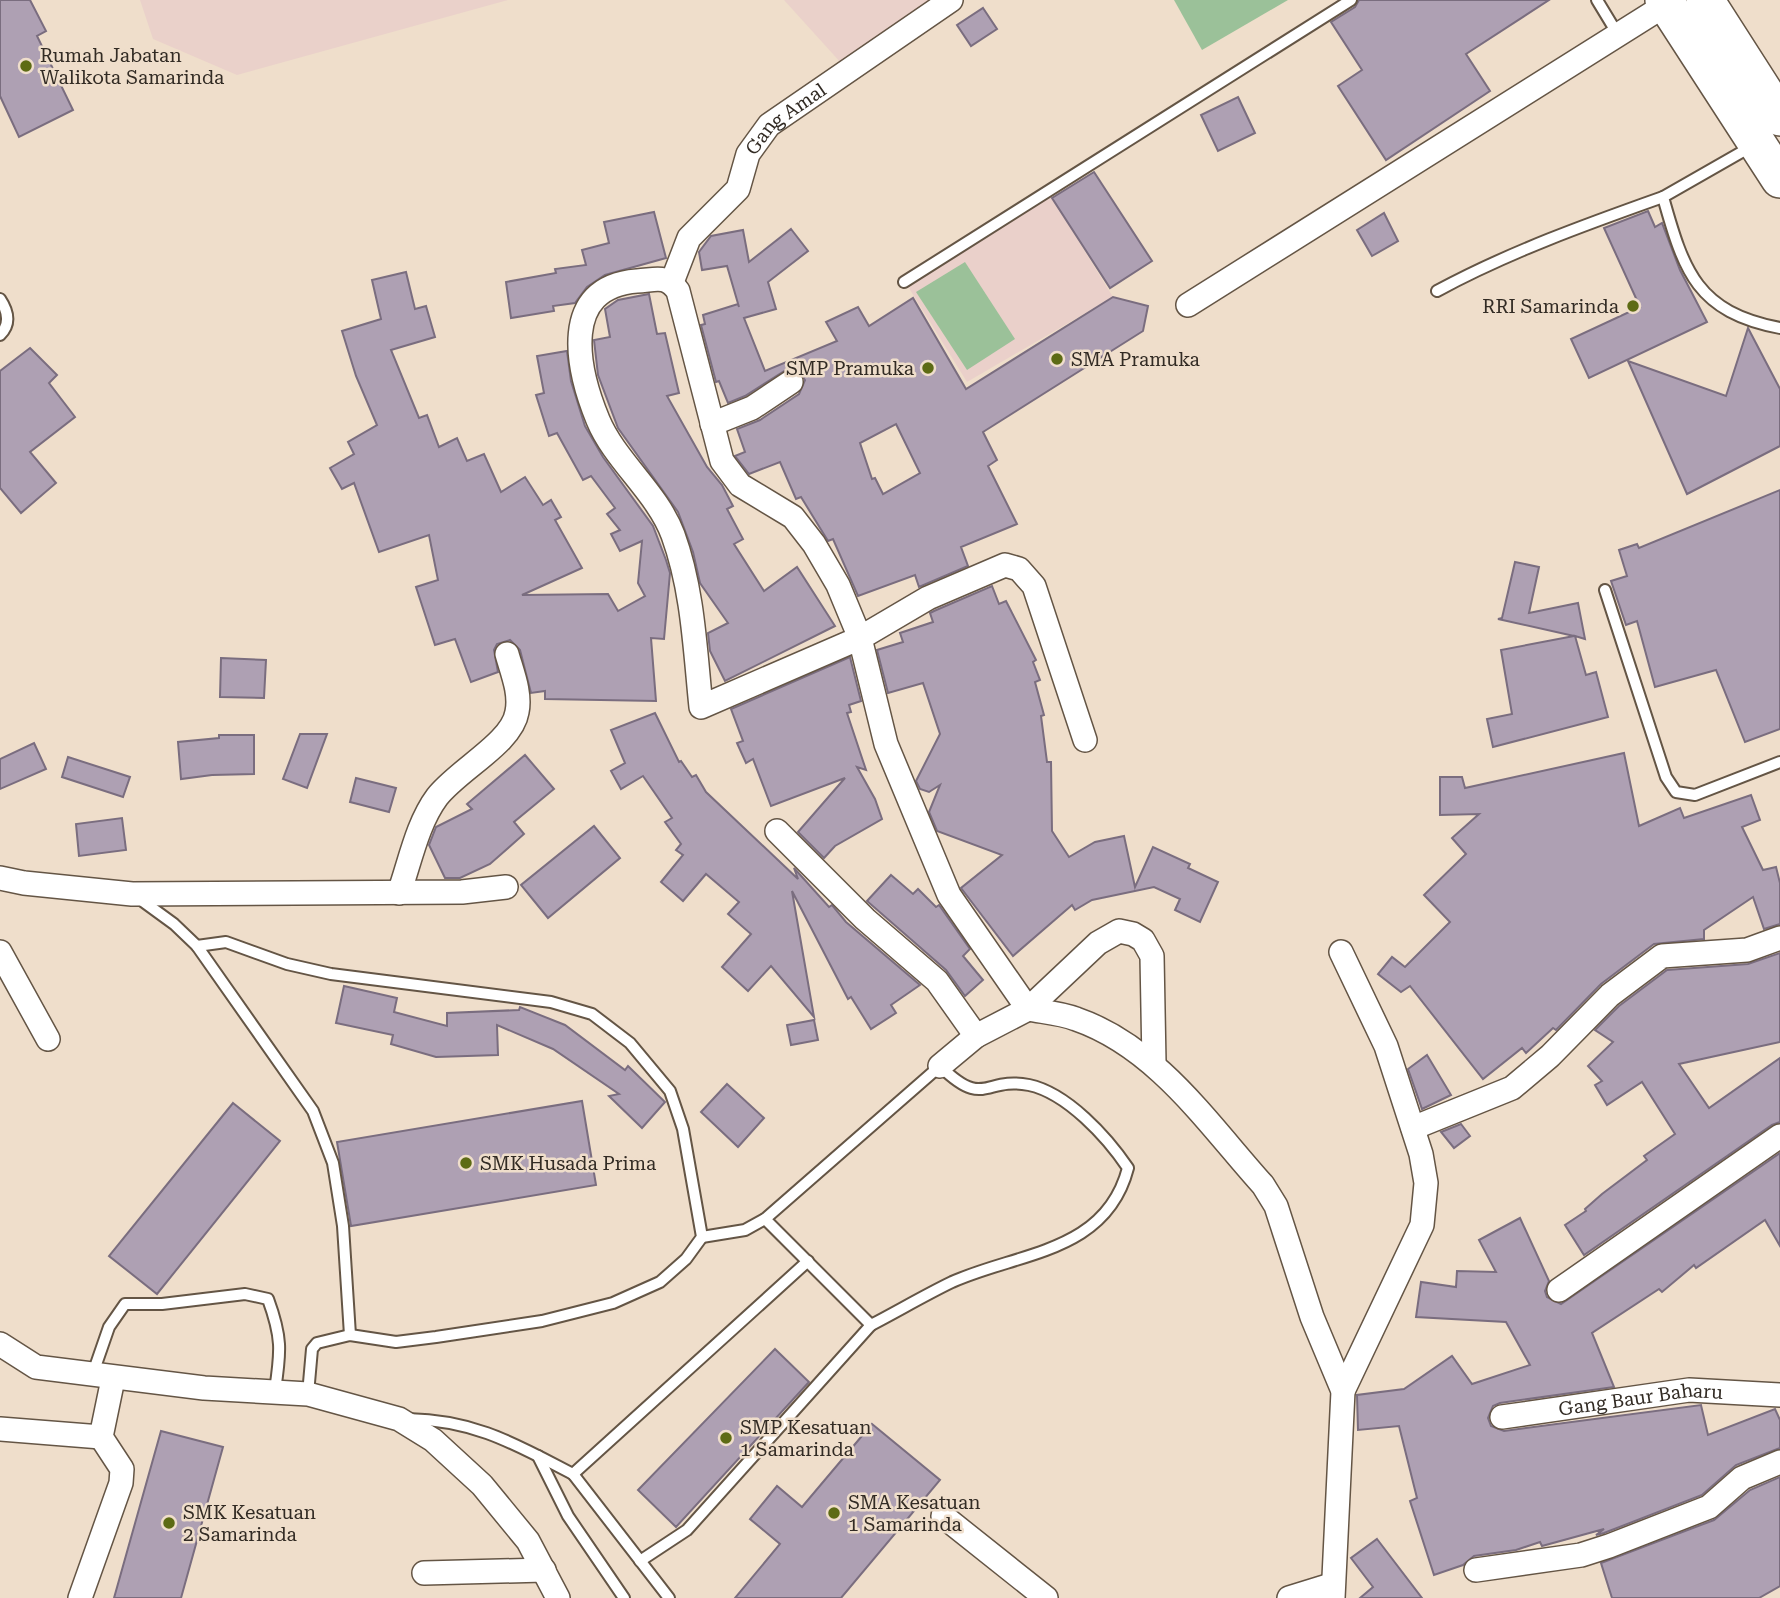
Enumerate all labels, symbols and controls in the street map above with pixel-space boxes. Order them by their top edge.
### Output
place label: Rumah Jabatan Walikota Samarinda [40,44,225,89]
marker: Rumah Jabatan Walikota Samarinda [18,58,34,74]
street label: Gang Amal [740,78,831,159]
place label: RRI Samarinda [1482,295,1620,318]
marker: RRI Samarinda [1625,298,1641,314]
place label: SMA Pramuka [1071,348,1201,371]
marker: SMA Pramuka [1049,351,1065,367]
place label: SMP Pramuka [786,357,915,380]
marker: SMP Pramuka [920,360,936,376]
place label: SMK Husada Prima [480,1152,657,1175]
marker: SMK Husada Prima [458,1155,474,1171]
street label: Gang Baur Baharu [1557,1379,1724,1421]
place label: SMP Kesatuan 1 Samarinda [740,1416,871,1461]
marker: SMP Kesatuan 1 Samarinda [718,1430,734,1446]
place label: SMA Kesatuan 1 Samarinda [848,1491,980,1536]
place label: SMK Kesatuan 2 Samarinda [183,1501,316,1546]
marker: SMA Kesatuan 1 Samarinda [826,1505,842,1521]
marker: SMK Kesatuan 2 Samarinda [161,1515,177,1531]

